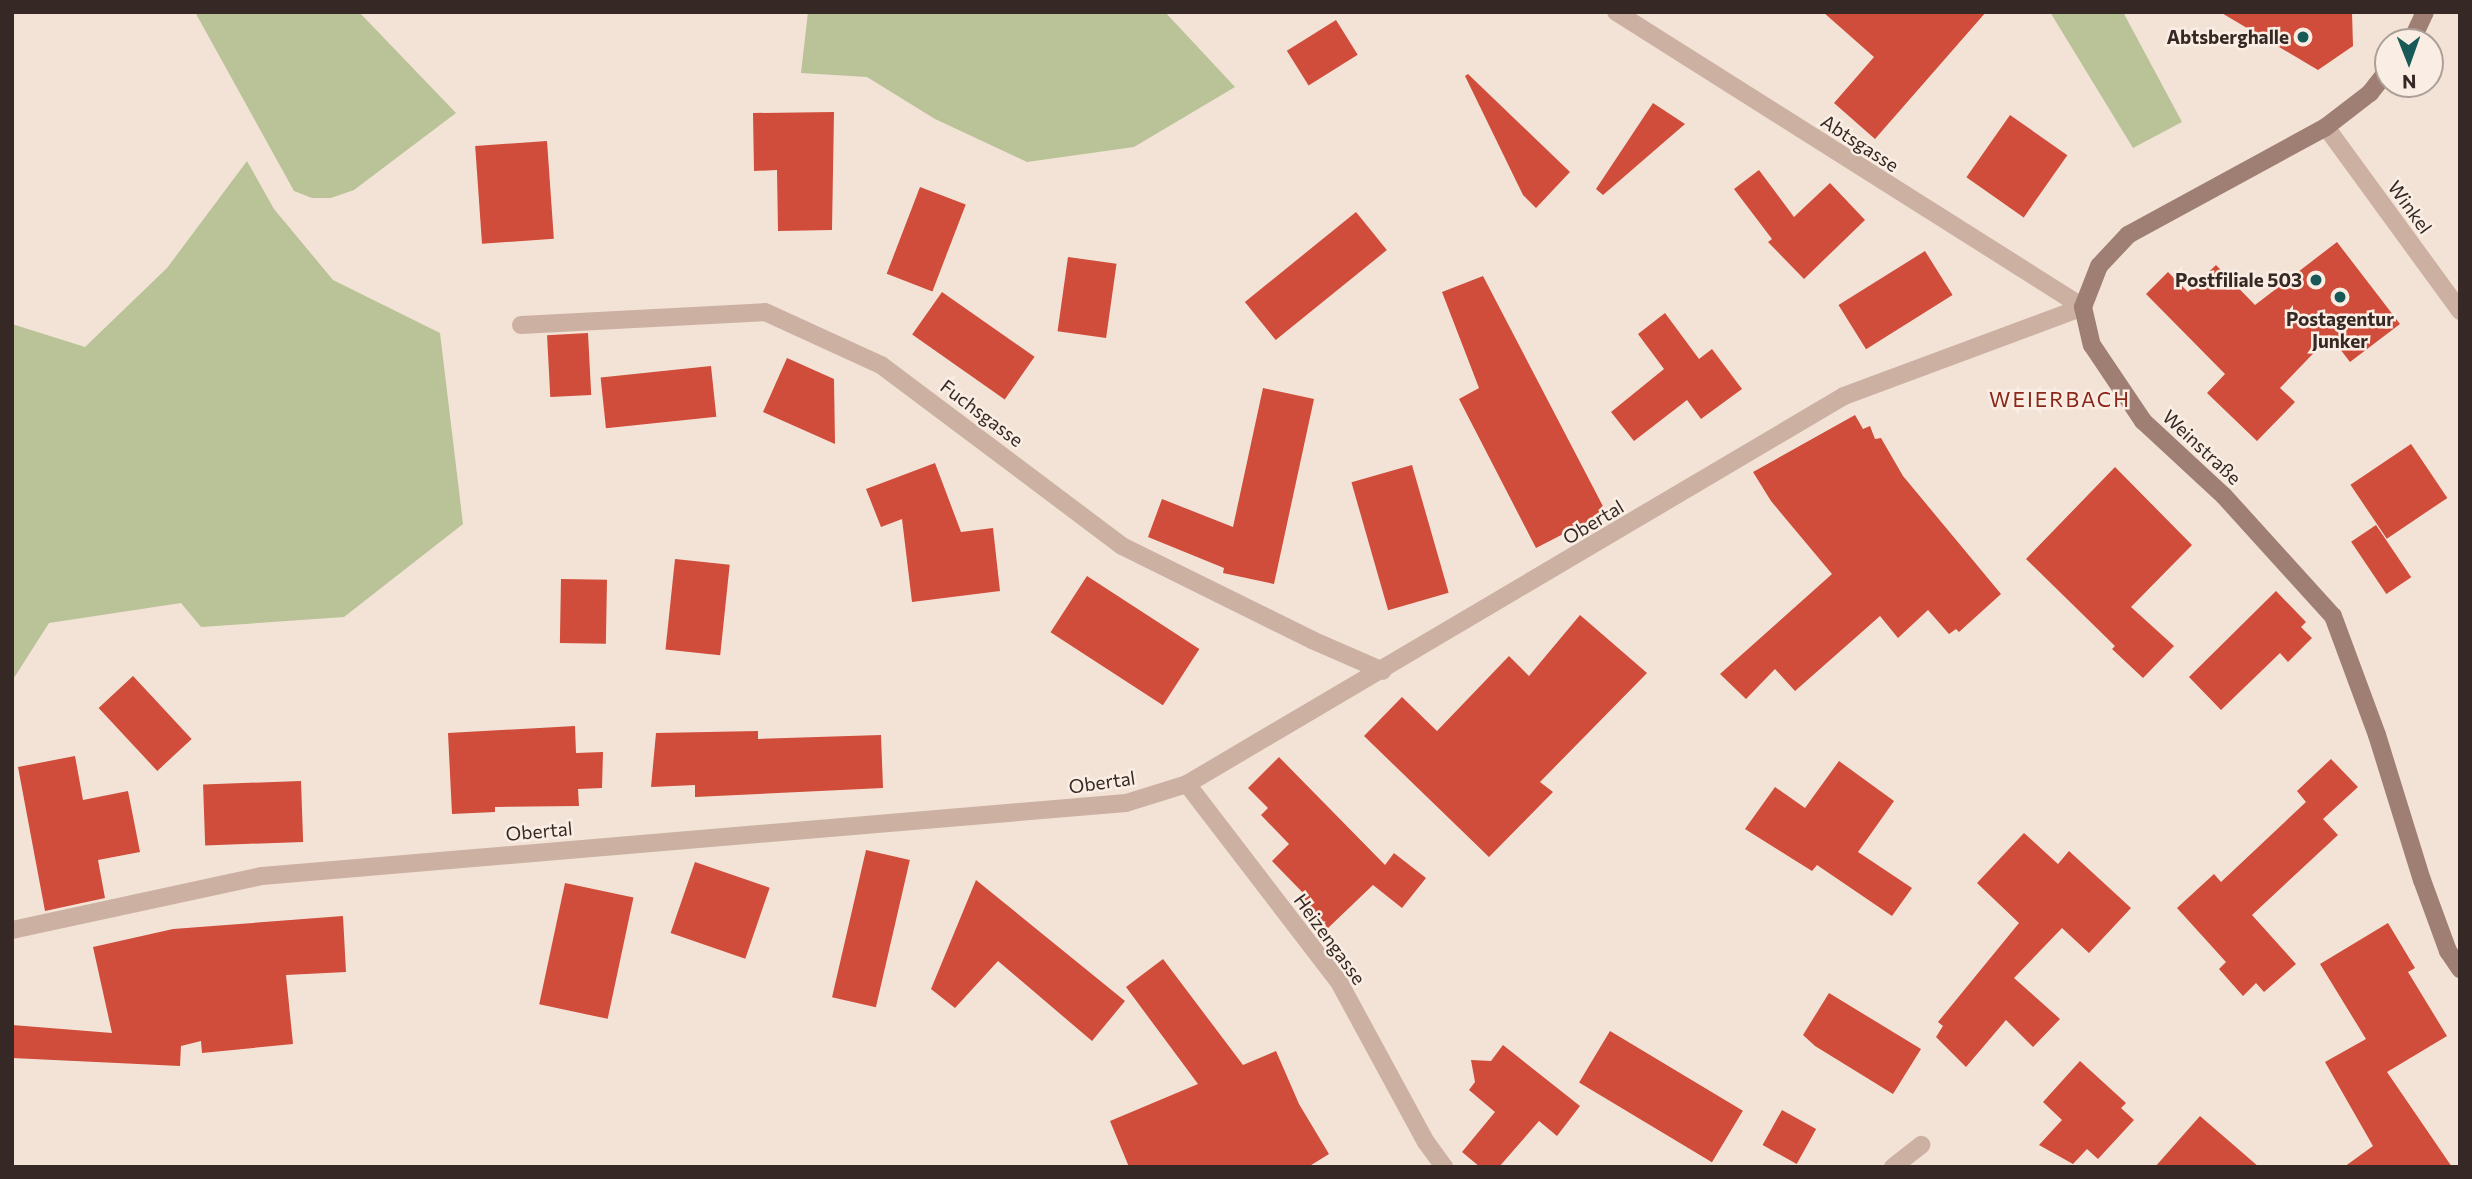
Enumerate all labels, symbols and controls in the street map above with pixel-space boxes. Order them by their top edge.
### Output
place label: Abtsberghalle [2166,26,2289,48]
north arrow [2374,28,2444,98]
marker: Abtsberghalle [2295,29,2311,45]
text: N [2402,71,2417,94]
street label: Abtsgasse [1817,109,1903,177]
street label: Winkel [2383,176,2437,238]
place label: Postfiliale 503 [2175,269,2302,291]
marker: Postfiliale 503 [2308,272,2324,288]
marker: Postagentur Junker [2332,289,2348,305]
place label: Postagentur Junker [2286,308,2394,352]
street label: Fuchsgasse [936,375,1028,451]
district label: WEIERBACH [1990,386,2130,412]
street label: Weinstraße [2158,405,2246,489]
street label: Obertal [1558,495,1628,549]
street label: Obertal [1067,766,1137,798]
street label: Obertal [505,817,573,845]
street label: Heizengasse [1289,889,1371,989]

